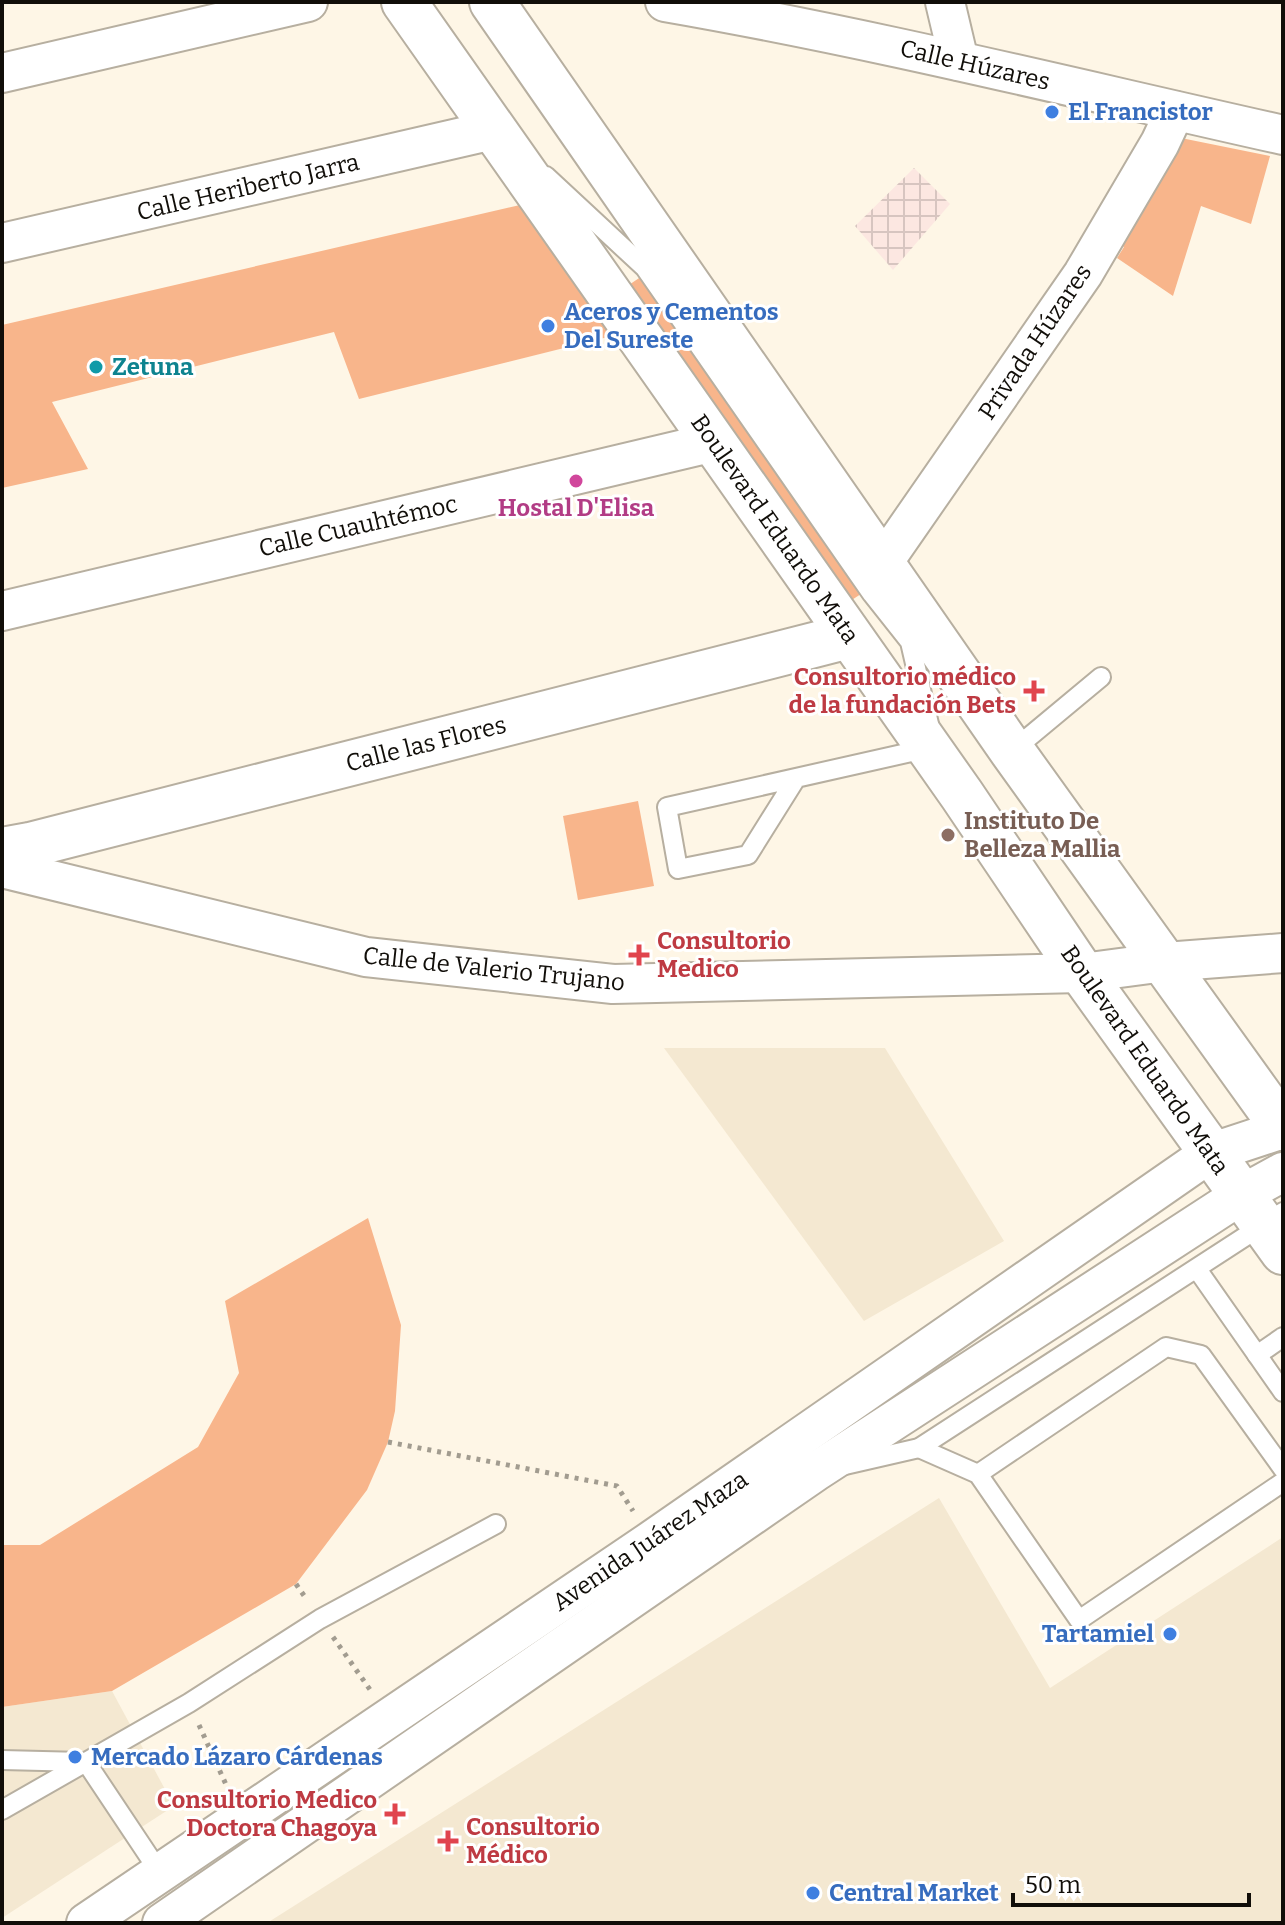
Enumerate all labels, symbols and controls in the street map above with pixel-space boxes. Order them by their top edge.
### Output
street label: Calle Húzares [897,34,1053,96]
place label: El Francistor [1068,98,1213,126]
marker: El Francistor [1043,103,1061,121]
street label: Calle Heriberto Jarra [134,148,362,226]
street label: Privada Húzares [973,259,1097,425]
place label: Aceros y Cementos Del Sureste [564,298,779,354]
marker: Aceros y Cementos Del Sureste [539,317,557,335]
place label: Zetuna [112,353,194,381]
marker: Zetuna [87,358,105,376]
street label: Boulevard Eduardo Mata [685,409,865,649]
marker: Hostal D'Elisa [567,472,585,490]
street label: Calle Cuauhtémoc [256,490,460,562]
place label: Hostal D'Elisa [498,494,655,522]
place label: Consultorio médico de la fundación Bets [788,663,1016,719]
marker: Consultorio médico de la fundación Bets [1023,680,1045,702]
street label: Calle las Flores [343,711,509,777]
place label: Instituto De Belleza Mallia [964,807,1121,863]
marker: Instituto De Belleza Mallia [939,826,957,844]
place label: Consultorio Medico [657,927,791,983]
street label: Boulevard Eduardo Mata [1055,940,1235,1180]
street label: Calle de Valerio Trujano [362,941,626,997]
marker: Consultorio Medico [628,944,650,966]
street label: Avenida Juárez Maza [547,1465,753,1617]
place label: Tartamiel [1042,1620,1155,1648]
marker: Tartamiel [1161,1625,1179,1643]
place label: Mercado Lázaro Cárdenas [91,1743,383,1771]
marker: Mercado Lázaro Cárdenas [66,1748,84,1766]
place label: Consultorio Medico Doctora Chagoya [157,1786,378,1842]
marker: Consultorio Medico Doctora Chagoya [384,1803,406,1825]
place label: Consultorio Médico [466,1813,600,1869]
marker: Consultorio Médico [437,1830,459,1852]
scale bar [1013,1857,1249,1907]
text: 50 m [1025,1871,1081,1899]
place label: Central Market [829,1879,999,1907]
marker: Central Market [804,1884,822,1902]

